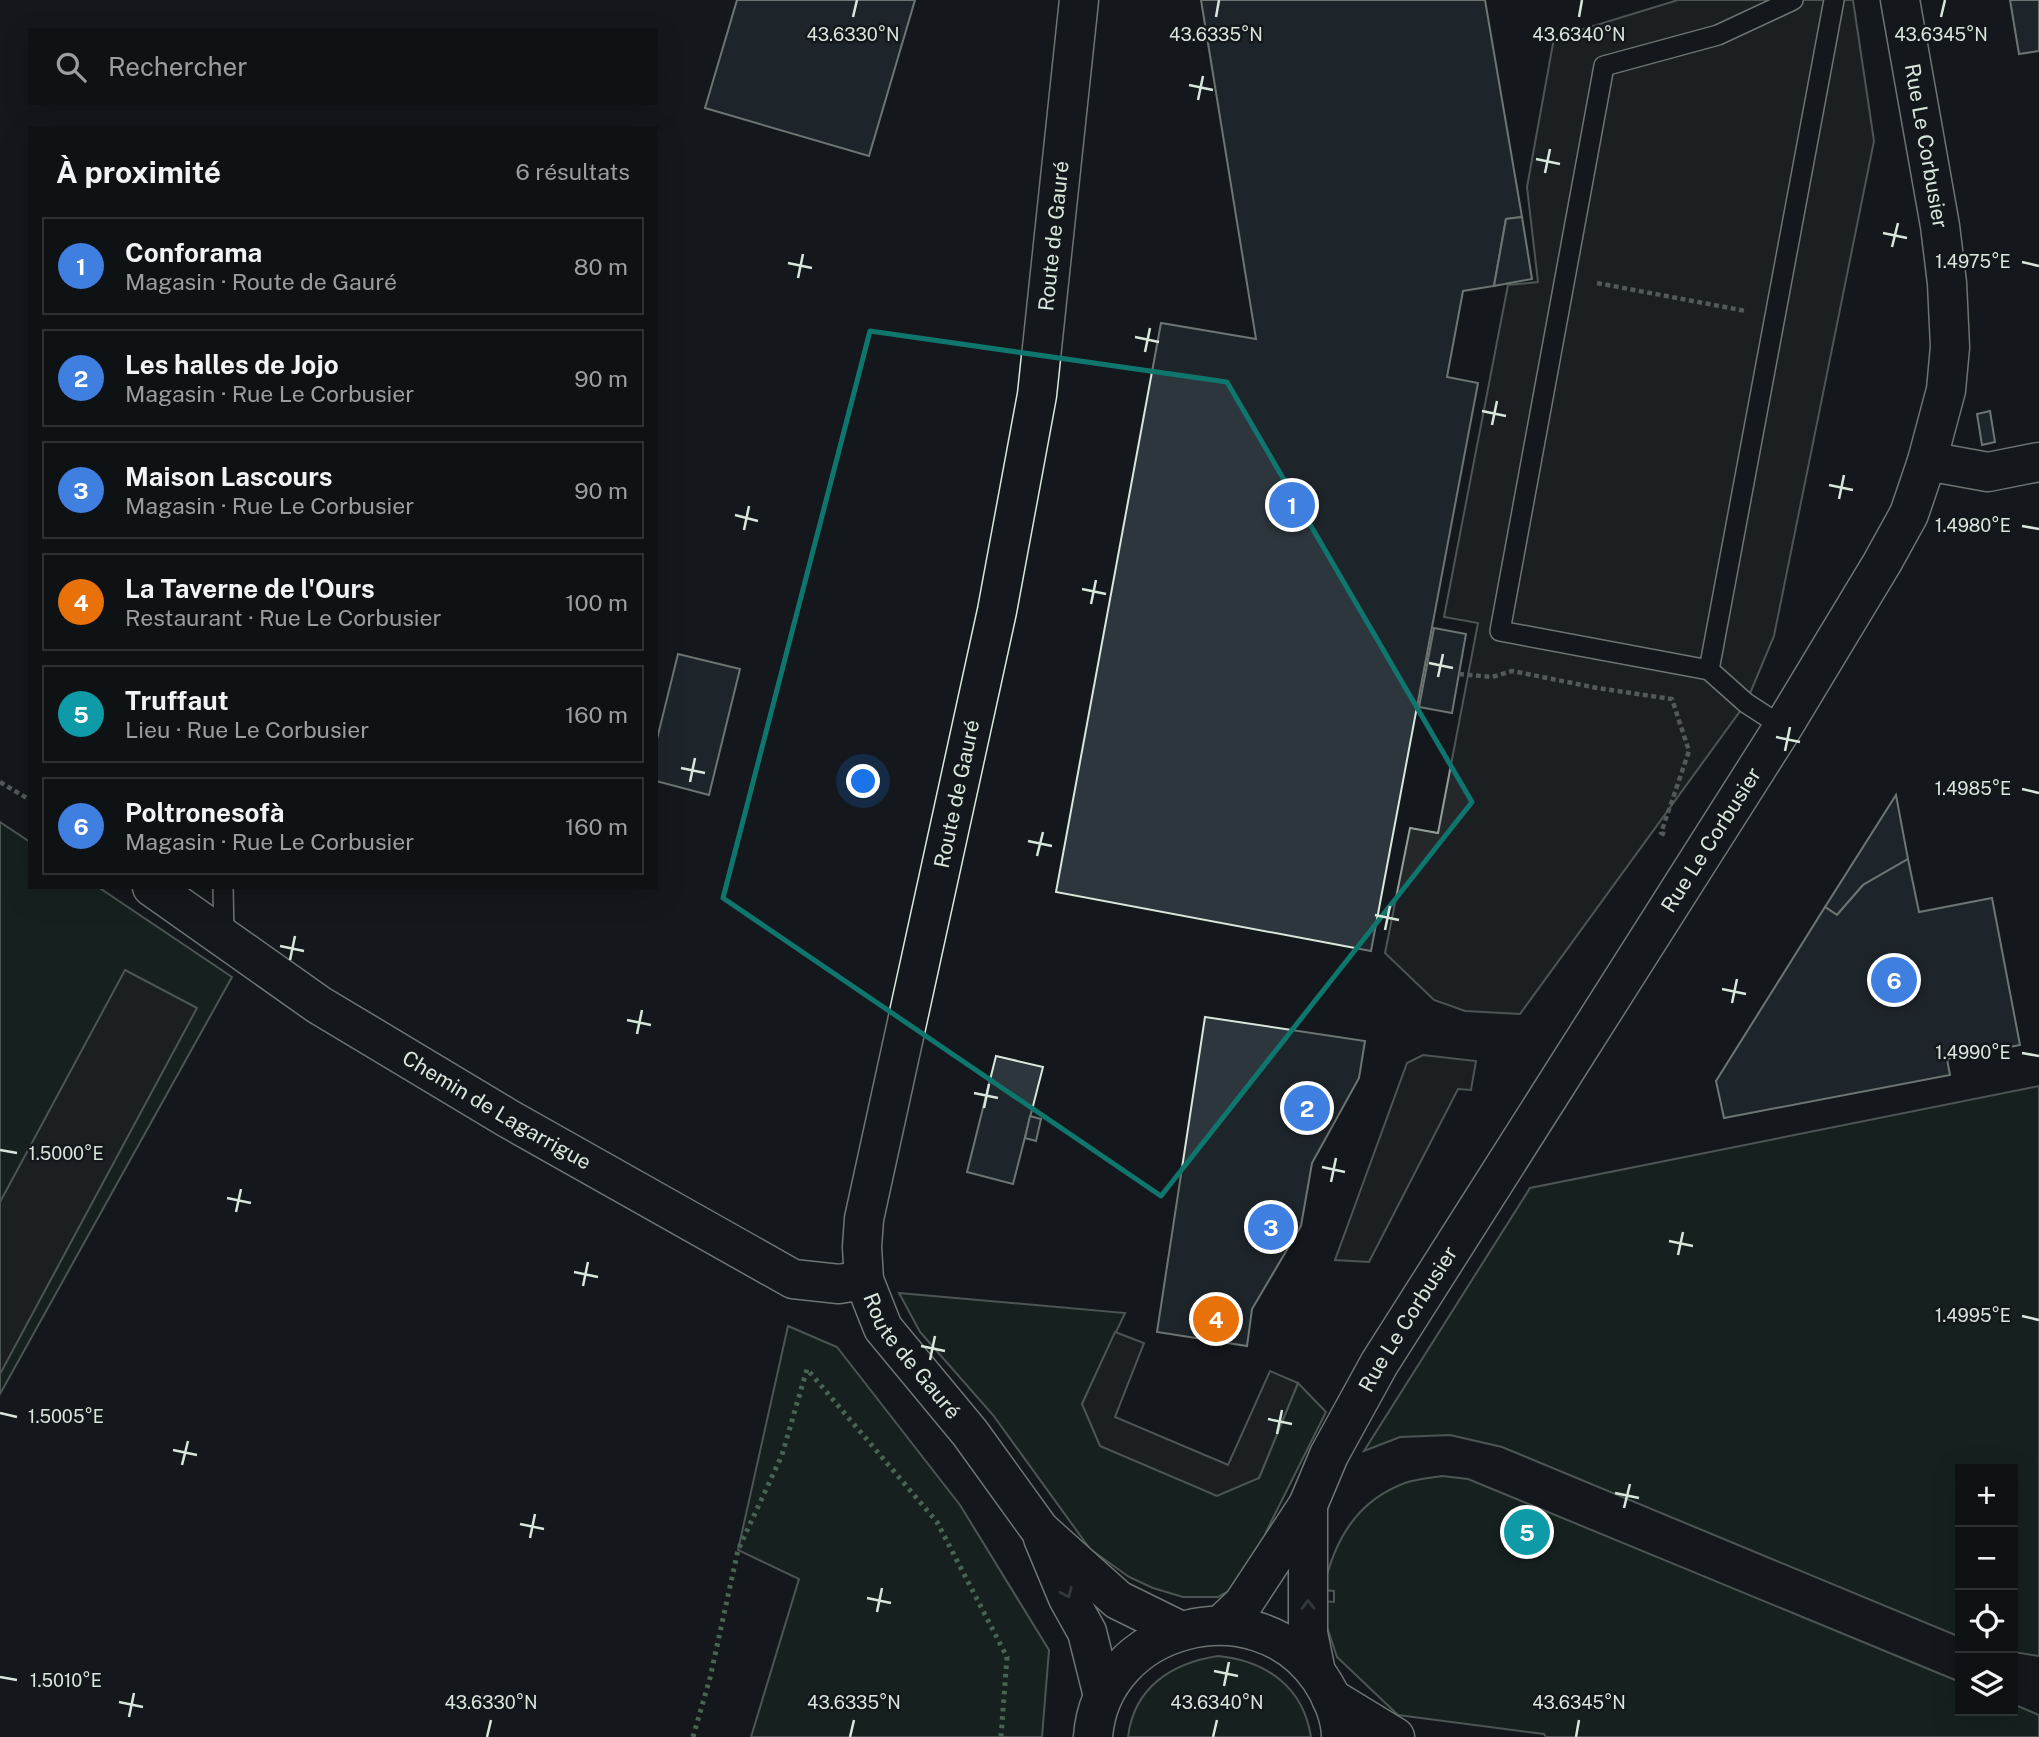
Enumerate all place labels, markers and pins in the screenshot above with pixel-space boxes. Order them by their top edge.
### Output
pin: 1 [1269,479,1315,531]
pin: 6 [1871,954,1917,1006]
pin: 2 [1284,1082,1330,1134]
pin: 3 [1248,1201,1294,1253]
pin: 4 [1193,1293,1239,1345]
pin: 5 [1504,1506,1550,1558]

